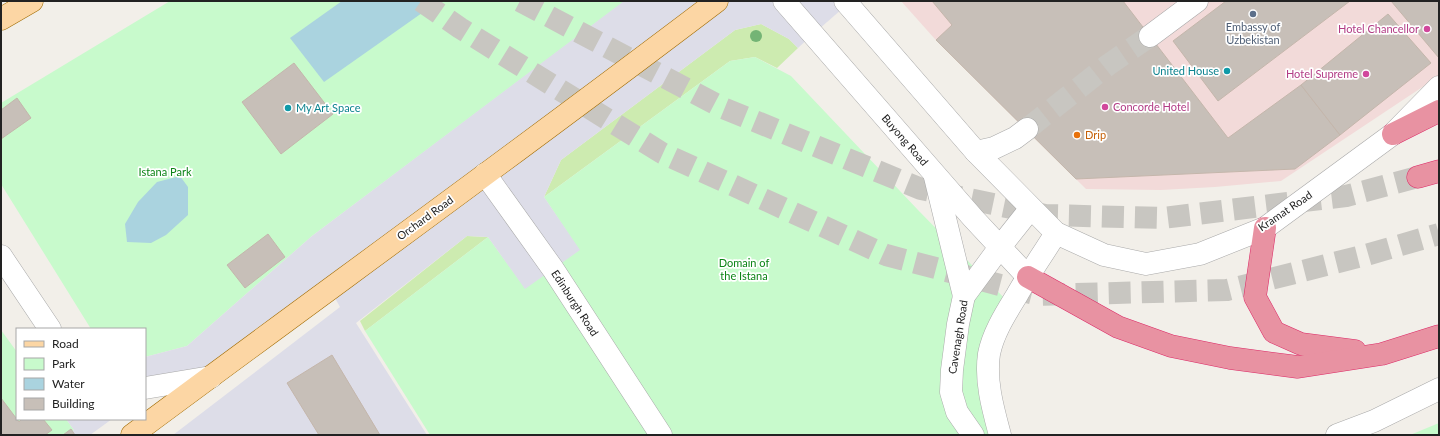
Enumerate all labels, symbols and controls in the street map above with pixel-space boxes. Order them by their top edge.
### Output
marker: Embassy of Uzbekistan [1248,9,1258,19]
place label: Embassy of Uzbekistan [1226,20,1280,46]
place label: Hotel Chancellor [1338,22,1419,35]
marker: Hotel Chancellor [1422,24,1432,34]
place label: United House [1152,64,1219,77]
marker: United House [1222,66,1232,76]
place label: Hotel Supreme [1286,67,1358,80]
marker: Hotel Supreme [1361,69,1371,79]
place label: Concorde Hotel [1113,100,1189,113]
place label: My Art Space [296,101,361,114]
marker: Concorde Hotel [1100,102,1110,112]
marker: My Art Space [283,103,293,113]
street label: Buyong Road [879,111,931,168]
place label: Drip [1085,128,1106,141]
marker: Drip [1072,130,1082,140]
park label: Istana Park [139,165,192,178]
street label: Kramat Road [1255,188,1314,233]
street label: Orchard Road [394,193,455,242]
park label: Domain of the Istana [719,256,769,282]
street label: Edinburgh Road [549,267,602,338]
street label: Cavenagh Road [945,299,970,375]
legend [16,328,146,420]
text: Road [52,336,79,351]
text: Park [52,356,76,371]
text: Water [52,376,85,391]
text: Building [52,396,95,411]

